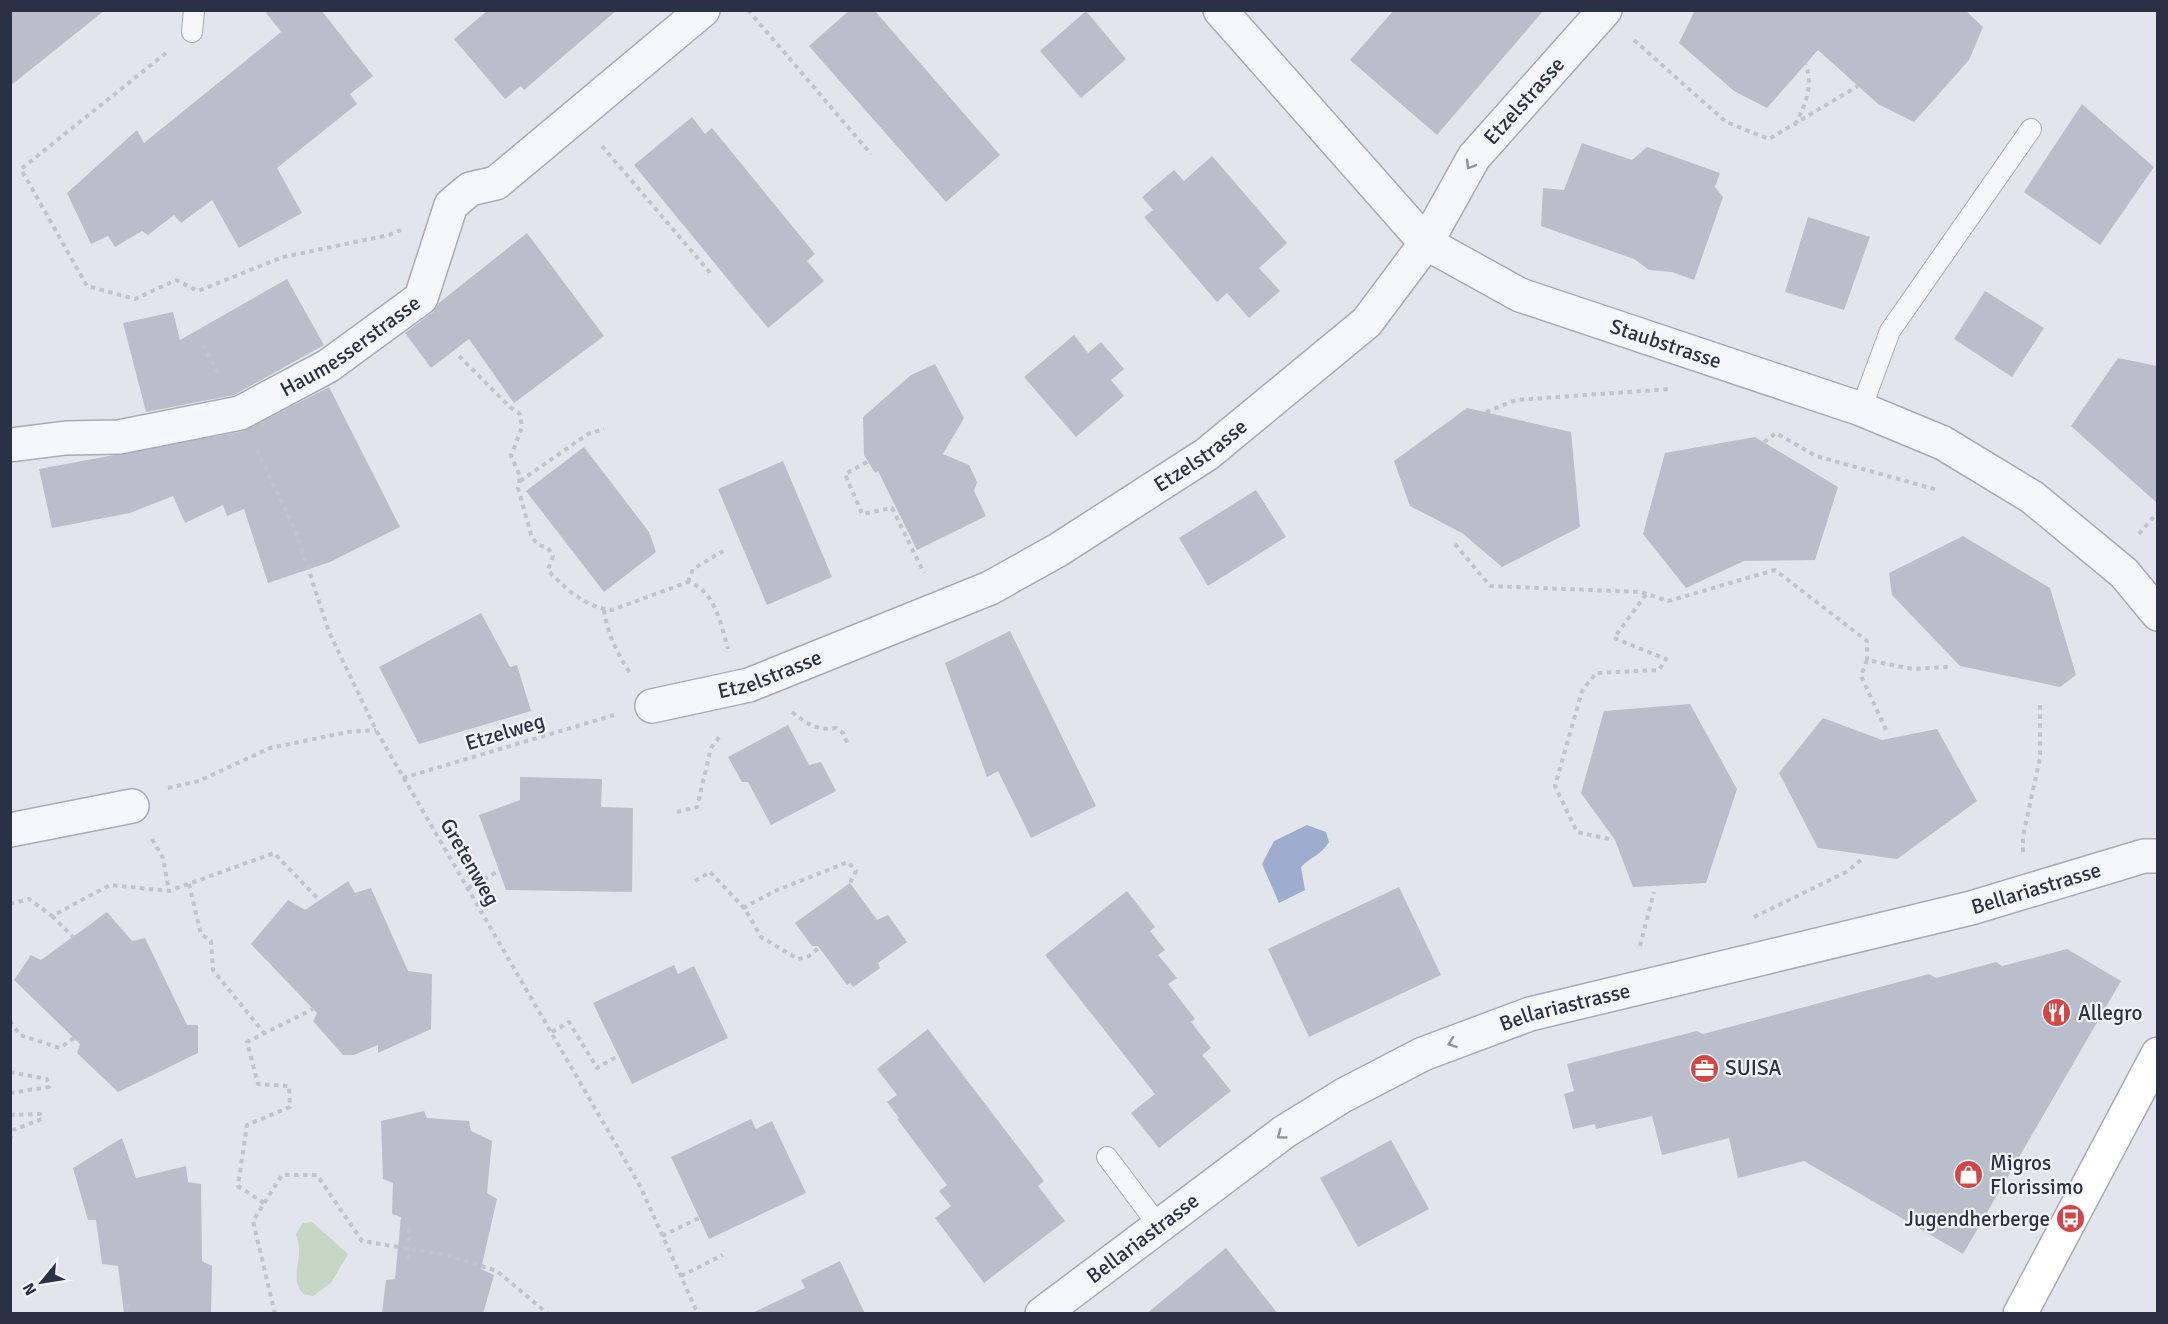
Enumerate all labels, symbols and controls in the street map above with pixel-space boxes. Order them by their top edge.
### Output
street label: Etzelstrasse [1478,52,1570,150]
one-way arrow [1465,158,1477,169]
street label: Haumesserstrasse [276,290,426,402]
street label: Staubstrasse [1607,313,1725,374]
street label: Etzelstrasse [1149,413,1252,498]
street label: Etzelstrasse [715,644,825,704]
street label: Etzelweg [462,708,548,756]
street label: Gretenweg [435,814,505,910]
street label: Bellariastrasse [1968,857,2104,920]
street label: Bellariastrasse [1496,977,1633,1037]
restaurant icon: Allegro [2041,997,2073,1029]
place label: Allegro [2078,1000,2142,1026]
one-way arrow [1447,1036,1458,1048]
office icon: SUISA [1688,1052,1720,1084]
place label: SUISA [1725,1055,1782,1081]
one-way arrow [1276,1128,1287,1139]
place label: Migros Florissimo [1990,1150,2083,1200]
shop icon: Migros Florissimo [1953,1159,1985,1191]
street label: Bellariastrasse [1081,1188,1204,1289]
bus stop icon: Jugendherberge [2055,1203,2087,1235]
place label: Jugendherberge [1905,1206,2050,1232]
north arrow [12,1252,72,1312]
text: N [18,1279,41,1299]

